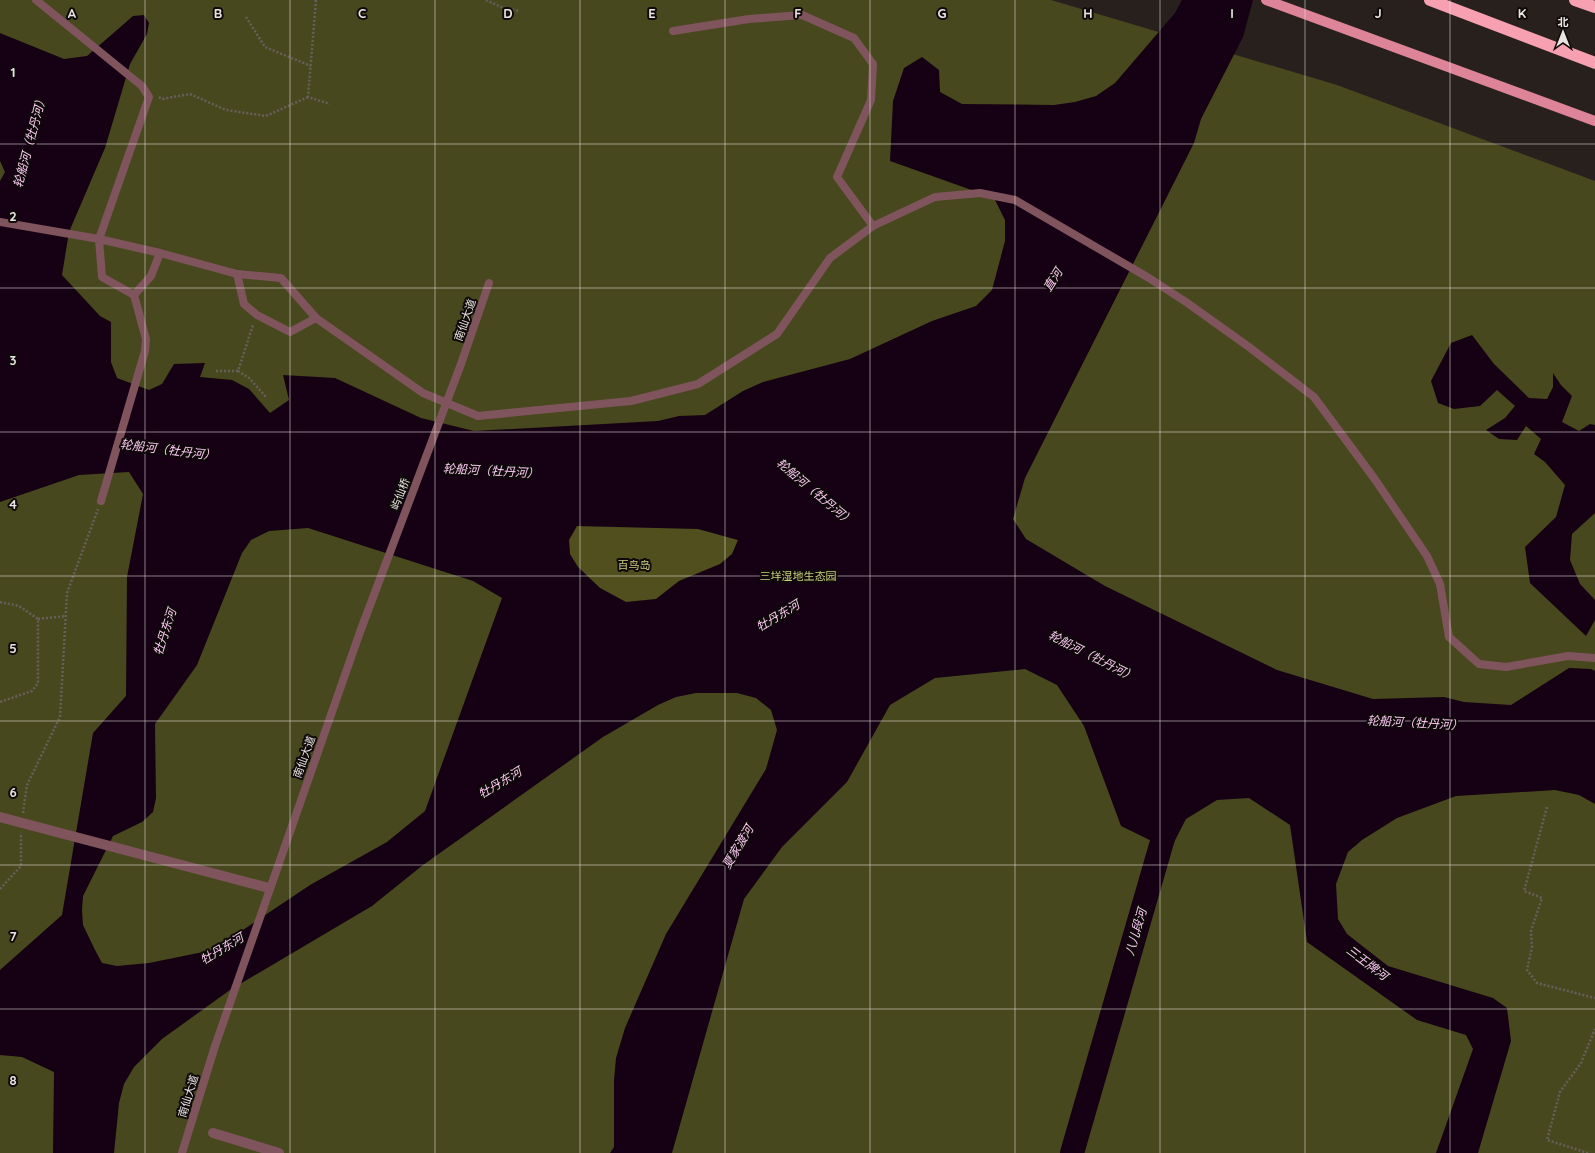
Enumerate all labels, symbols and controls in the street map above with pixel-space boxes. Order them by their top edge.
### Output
text: A [68,5,77,21]
text: B [214,5,222,21]
text: C [358,5,366,21]
text: D [503,5,513,21]
text: E [648,5,656,21]
text: F [794,5,802,21]
text: G [937,5,947,21]
text: H [1083,5,1093,21]
text: I [1230,5,1234,21]
text: J [1374,5,1382,21]
text: K [1518,5,1527,21]
north arrow [1543,12,1583,52]
text: 北 [1558,15,1569,29]
text: 1 [10,64,16,80]
water label: 轮船河（牡丹河） [10,93,49,189]
text: 2 [9,208,17,224]
water label: 直河 [1040,264,1066,294]
street label: 南仙大道 [451,297,479,343]
text: 3 [10,352,17,368]
water label: 轮船河（牡丹河） [119,436,217,463]
water label: 轮船河（牡丹河） [774,455,857,528]
water label: 轮船河（牡丹河） [443,460,539,481]
street label: 屿仙桥 [388,476,412,512]
text: 4 [9,496,17,512]
park label: 百鸟岛 [618,558,651,572]
park label: 三垟湿地生态园 [760,569,837,583]
water label: 牡丹东河 [753,596,804,634]
water label: 牡丹东河 [150,605,180,657]
water label: 轮船河（牡丹河） [1046,627,1138,684]
text: 5 [9,640,17,656]
water label: 轮船河（牡丹河） [1367,712,1463,733]
street label: 南仙大道 [290,734,318,780]
water label: 牡丹东河 [475,763,526,801]
text: 6 [9,784,17,800]
water label: 夏家渡河 [719,821,757,871]
water label: 八儿段河 [1122,905,1150,957]
text: 7 [9,928,17,944]
water label: 牡丹东河 [197,929,248,967]
water label: 三王牌河 [1344,942,1393,984]
text: 8 [9,1072,17,1088]
street label: 南仙大道 [175,1073,201,1119]

